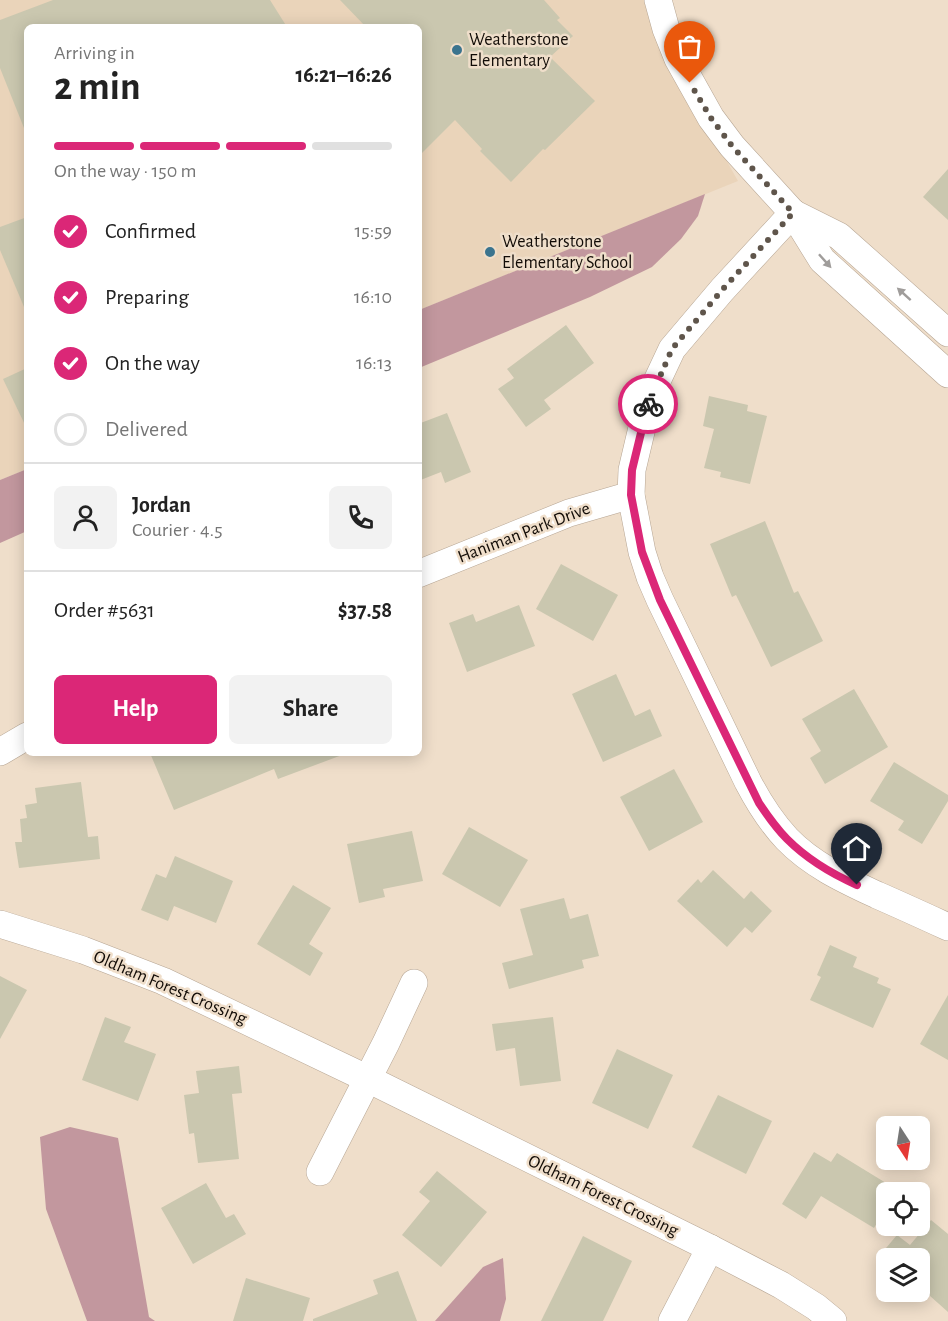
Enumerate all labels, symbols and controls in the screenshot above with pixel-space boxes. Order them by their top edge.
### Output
pin [664,21,715,83]
icon: bag [673,30,706,63]
place label: Weatherstone Elementary [469,31,569,70]
text: Arriving in [54,43,135,63]
marker: Weatherstone Elementary [450,43,464,57]
text: 16:21–16:26 [295,64,392,86]
text: 2 min [54,68,141,107]
text: On the way · 150 m [54,161,197,181]
icon: check [54,215,87,248]
text: Confirmed [105,220,196,242]
text: 15:59 [354,221,392,241]
place label: Weatherstone Elementary School [502,233,633,272]
marker: Weatherstone Elementary School [483,245,497,259]
one-way arrow [818,254,832,269]
icon: check [54,281,87,314]
text: Preparing [105,286,189,308]
text: 16:10 [354,287,392,307]
one-way arrow [897,287,912,301]
icon: check [54,347,87,380]
text: On the way [105,352,200,374]
text: 16:13 [356,353,392,373]
courier [618,374,678,434]
icon: bike [632,388,665,421]
text: Delivered [105,418,188,440]
button: person [54,486,117,549]
button: phone [329,486,392,549]
text: Jordan [132,494,191,516]
street label: Haniman Park Drive [455,500,593,566]
text: Courier · 4.5 [132,520,223,540]
text: Order #5631 [54,599,155,621]
text: $37.58 [338,599,392,621]
button: Help [54,675,217,744]
button: Share [229,675,392,744]
pin [831,823,882,885]
icon: home [840,832,873,865]
street label: Oldham Forest Crossing [91,948,250,1029]
north arrow [876,1116,930,1170]
map controls [876,1116,930,1302]
street label: Oldham Forest Crossing [525,1152,681,1240]
button: locate [876,1182,930,1236]
button: layers [876,1248,930,1302]

